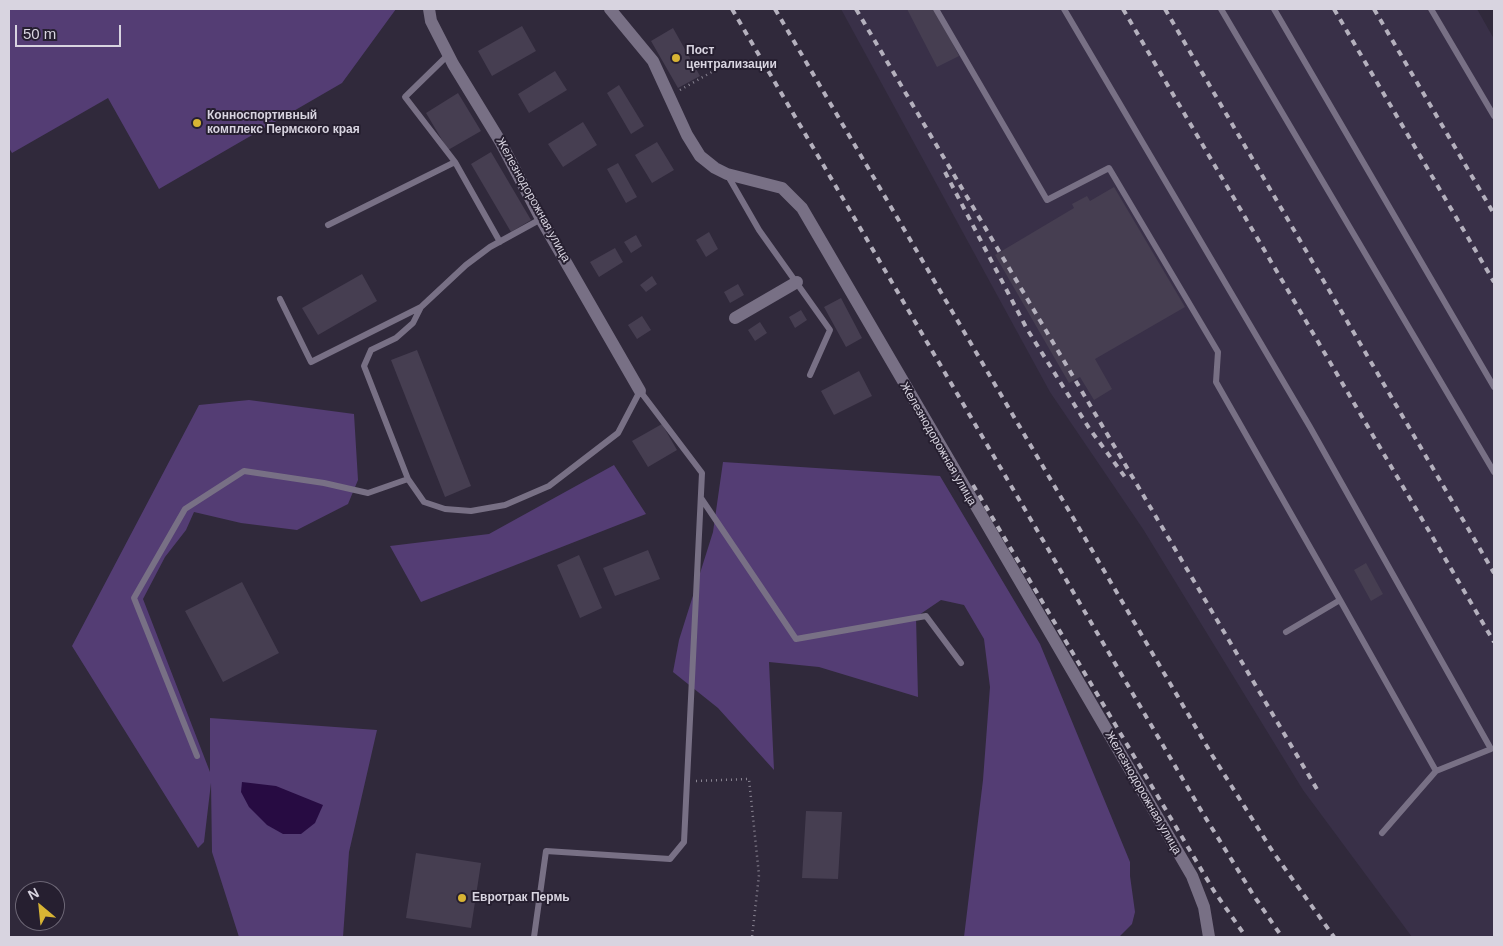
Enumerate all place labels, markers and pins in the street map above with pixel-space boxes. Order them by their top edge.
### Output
place label: Пост централизации [686,44,777,72]
marker: Пост централизации [670,52,682,64]
place label: Конноспортивный комплекс Пермского края [207,109,360,137]
marker: Конноспортивный комплекс Пермского края [191,117,203,129]
place label: Евротрак Пермь [472,891,570,905]
marker: Евротрак Пермь [456,892,468,904]

